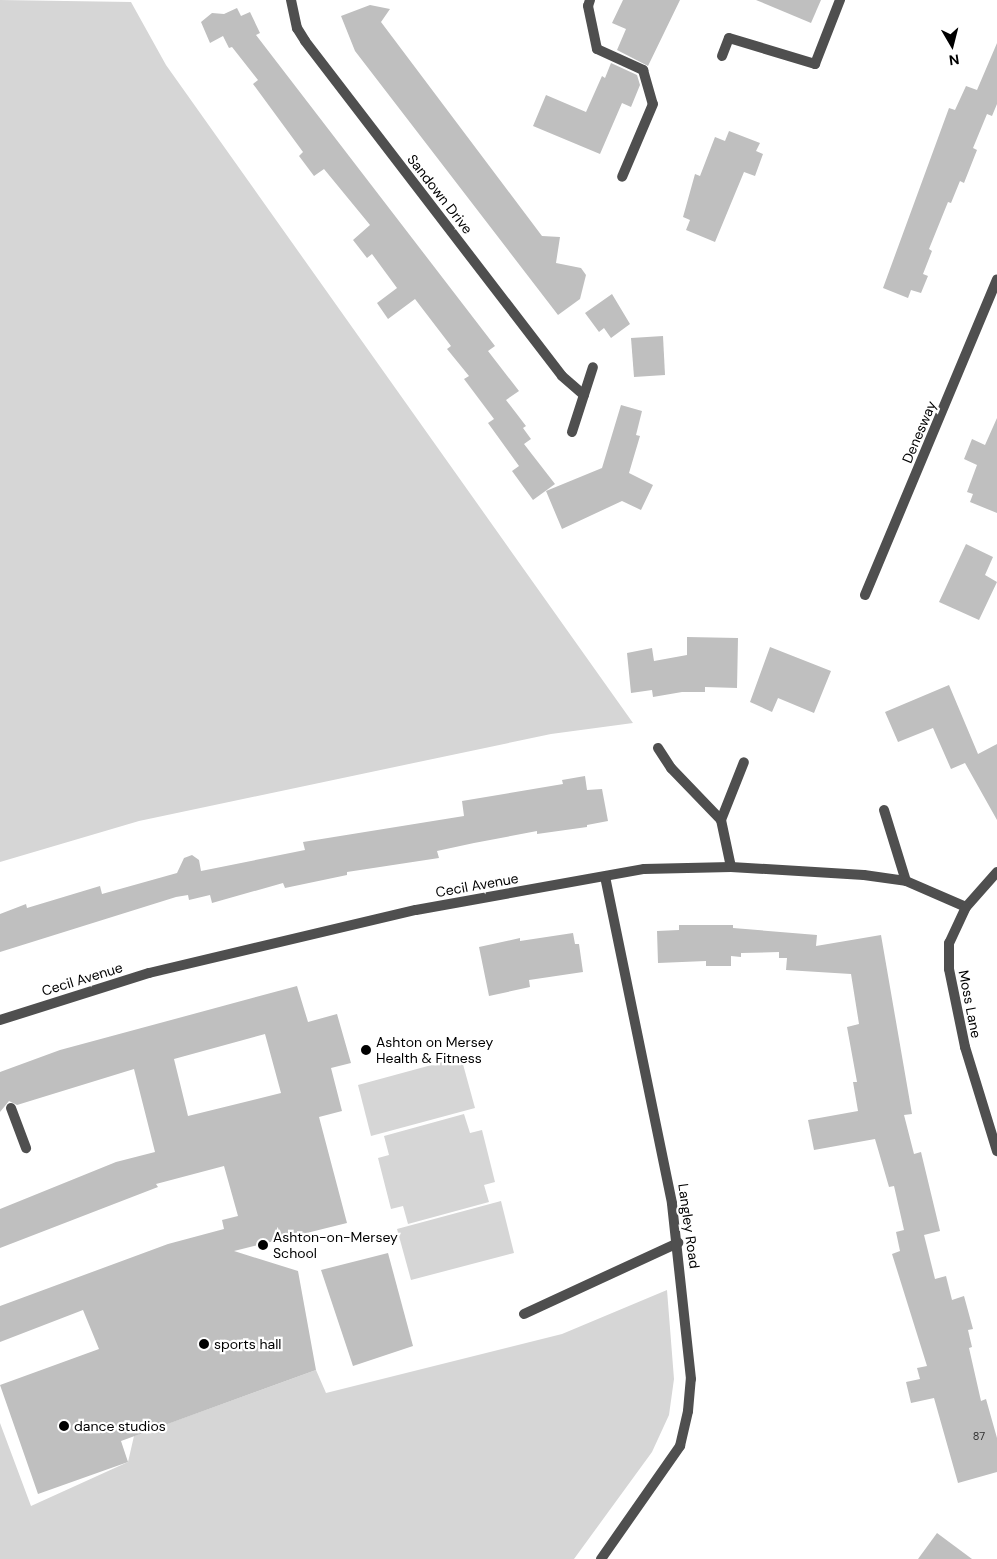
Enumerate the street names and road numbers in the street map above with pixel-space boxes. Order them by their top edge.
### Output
street label: Sandown Drive [404,151,476,237]
street label: Denesway [898,398,940,466]
street label: Cecil Avenue [434,869,520,901]
street label: Cecil Avenue [39,959,125,999]
street label: Moss Lane [955,969,985,1039]
street label: Langley Road [675,1182,703,1270]

